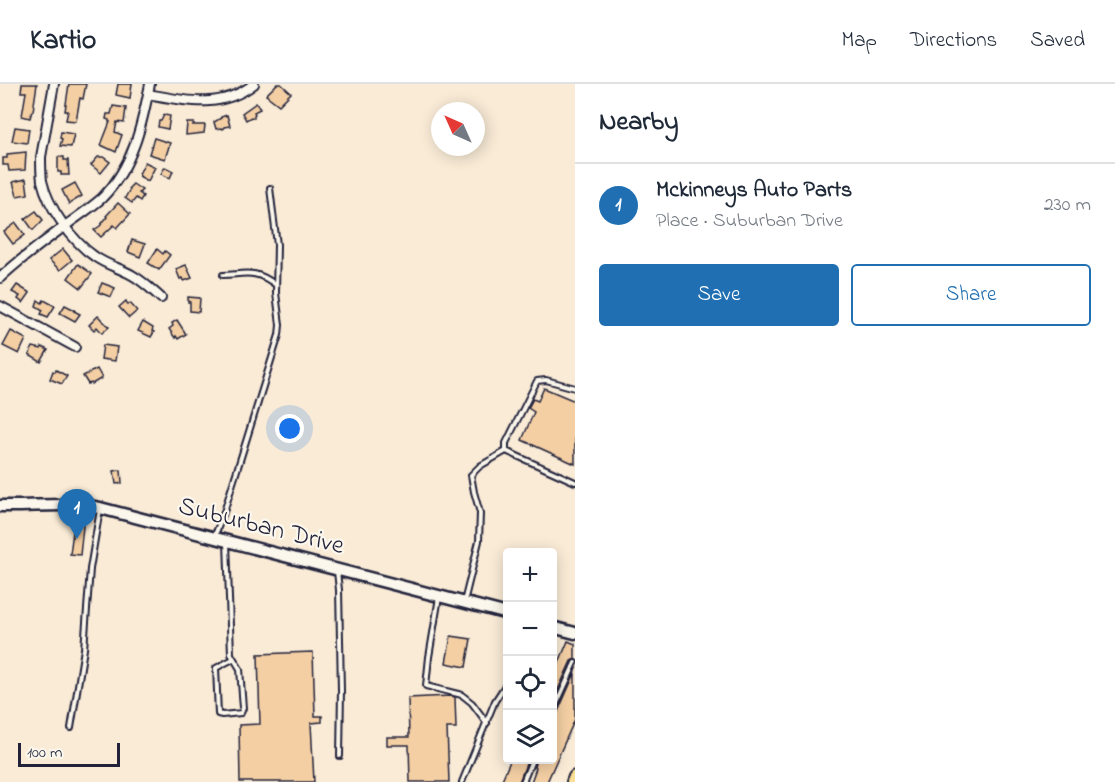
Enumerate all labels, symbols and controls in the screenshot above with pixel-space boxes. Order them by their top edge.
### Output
text: Kartio [30,21,96,62]
text: Map [841,26,877,56]
text: Directions [910,26,997,56]
text: Saved [1030,26,1085,56]
north arrow [431,102,485,156]
text: Nearby [599,104,678,142]
text: Mckinneys Auto Parts [656,175,852,207]
text: 1 [615,191,622,220]
text: 230 m [1044,191,1091,220]
text: Place · Suburban Drive [656,207,843,236]
button: Save [599,264,839,326]
button: Share [851,264,1091,326]
your location [275,414,304,443]
street label: Suburban Drive [174,488,348,566]
pin: 1 [58,490,97,539]
map controls [503,548,557,764]
button: + [503,548,557,602]
button: − [503,602,557,656]
button: locate [503,656,557,710]
button: layers [503,710,557,764]
scale bar [18,740,120,768]
text: 100 m [27,741,62,765]

